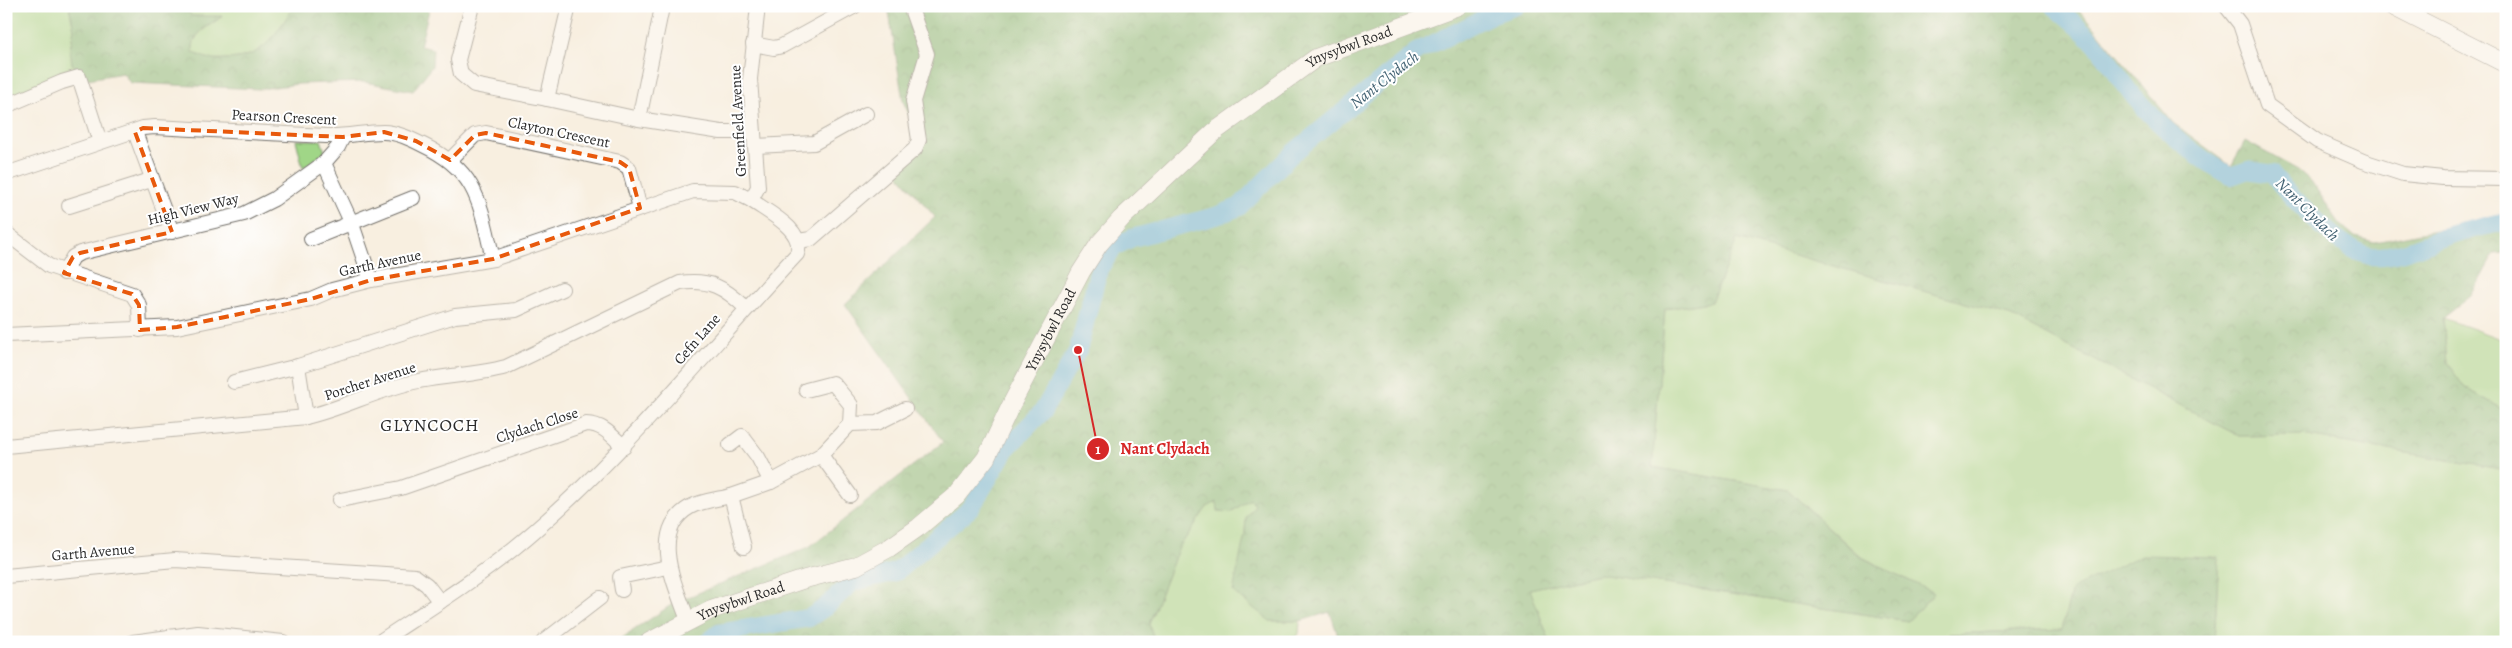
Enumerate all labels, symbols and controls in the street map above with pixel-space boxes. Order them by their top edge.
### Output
street label: Ynysybwl Road [1301,21,1396,73]
water label: Nant Clydach [1346,46,1424,114]
street label: Greenfield Avenue [725,64,751,177]
street label: Pearson Crescent [231,104,337,130]
street label: Clayton Crescent [506,111,612,153]
water label: Nant Clydach [2271,173,2344,247]
street label: High View Way [145,188,241,230]
street label: Garth Avenue [337,245,423,281]
street label: Ynysybwl Road [1020,284,1081,375]
street label: Cefn Lane [669,309,725,369]
street label: Porcher Avenue [322,357,419,405]
street label: Clydach Close [493,402,581,448]
district label: GLYNCOCH [380,413,480,437]
callout: Nant Clydach [1085,433,1220,464]
text: Nant Clydach [1120,438,1210,460]
text: 1 [1095,439,1101,459]
street label: Garth Avenue [51,538,136,566]
street label: Ynysybwl Road [693,576,788,626]

